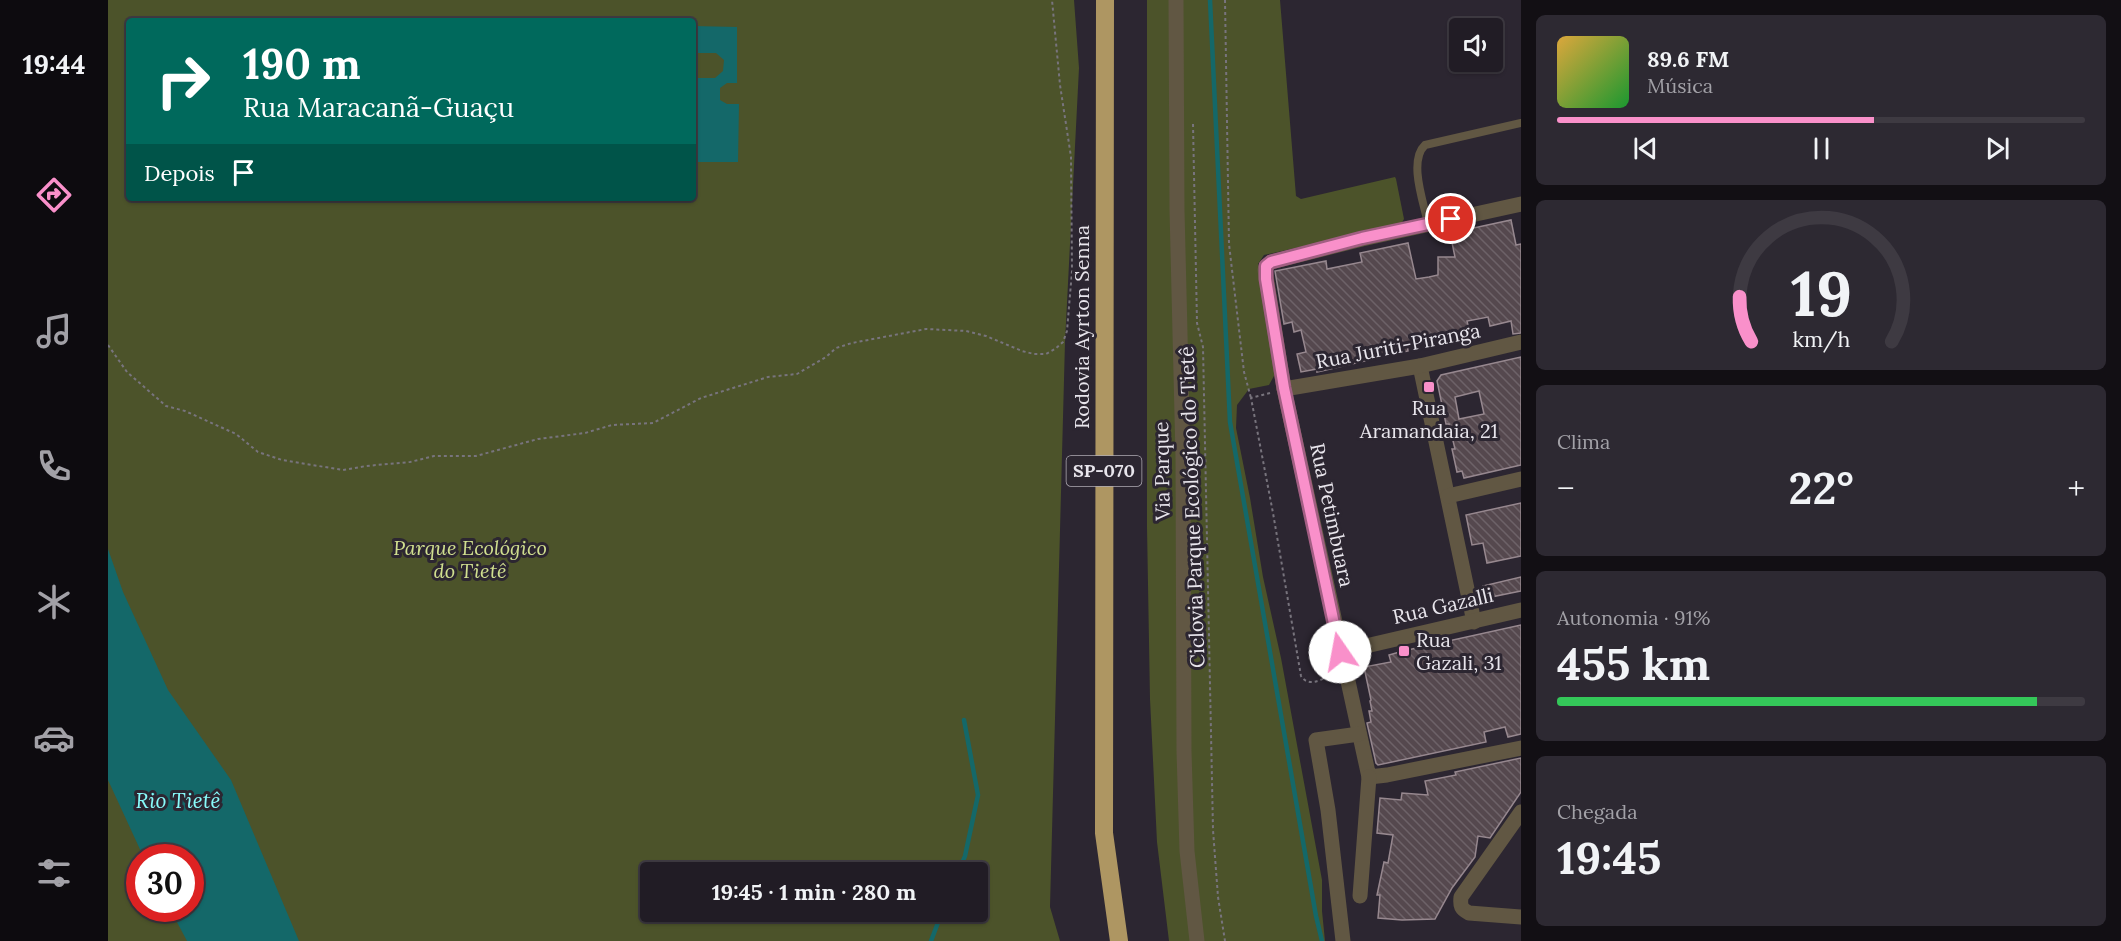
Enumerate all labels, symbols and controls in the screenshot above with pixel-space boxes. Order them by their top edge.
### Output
map controls [1449,18,1503,72]
button: sound [1449,18,1503,72]
text: 190 m [243,37,361,91]
icon: right [144,42,222,120]
text: 89.6 FM [1647,45,1729,73]
text: 19:44 [22,47,86,81]
text: Música [1647,73,1713,98]
text: Rua Maracanã-Guaçu [243,90,514,124]
icon: previous [1629,132,1662,165]
icon: pause [1805,132,1838,165]
icon: next [1981,132,2014,165]
icon: arrive [227,156,260,189]
text: Depois [144,159,215,187]
icon: directions [33,174,75,216]
pin [1425,193,1476,244]
icon: arrive [1434,202,1467,235]
street label: Rodovia Ayrton Senna [1069,225,1094,429]
text: 19 [1790,253,1852,333]
icon: music [33,310,75,352]
street label: Rua Juriti-Piranga [1314,317,1482,374]
text: km/h [1792,326,1850,354]
street label: Ciclovia Parque Ecológico do Tietê [1173,345,1210,668]
marker: Rua Aramandaia, 21 [1422,380,1436,394]
place label: Rua Aramandaia, 21 [1359,395,1498,443]
street label: Via Parque [1148,421,1175,522]
text: Clima [1557,429,1610,454]
street label: Rua Petimbuara [1305,441,1360,589]
icon: phone [33,445,75,487]
road number: SP-070 [1066,456,1142,486]
text: 22° [1788,459,1854,516]
text: − [1557,467,1575,509]
text: + [2067,467,2085,509]
park label: Parque Ecológico do Tietê [393,535,547,583]
icon: climate [33,581,75,623]
street label: Rua Gazalli [1390,582,1496,629]
text: Autonomia · 91% [1557,605,1710,630]
position arrow [1308,620,1372,684]
place label: Rua Gazali, 31 [1416,627,1502,675]
text: 455 km [1557,635,1710,692]
marker: Rua Gazali, 31 [1397,644,1411,658]
icon: car [33,717,75,759]
water label: Rio Tietê [136,787,220,814]
text: Chegada [1557,799,1637,824]
text: 19:45 [1557,829,1661,886]
speed limit sign: 30 [126,844,204,922]
icon: filters [33,852,75,894]
text: 19:45 · 1 min · 280 m [712,878,916,906]

